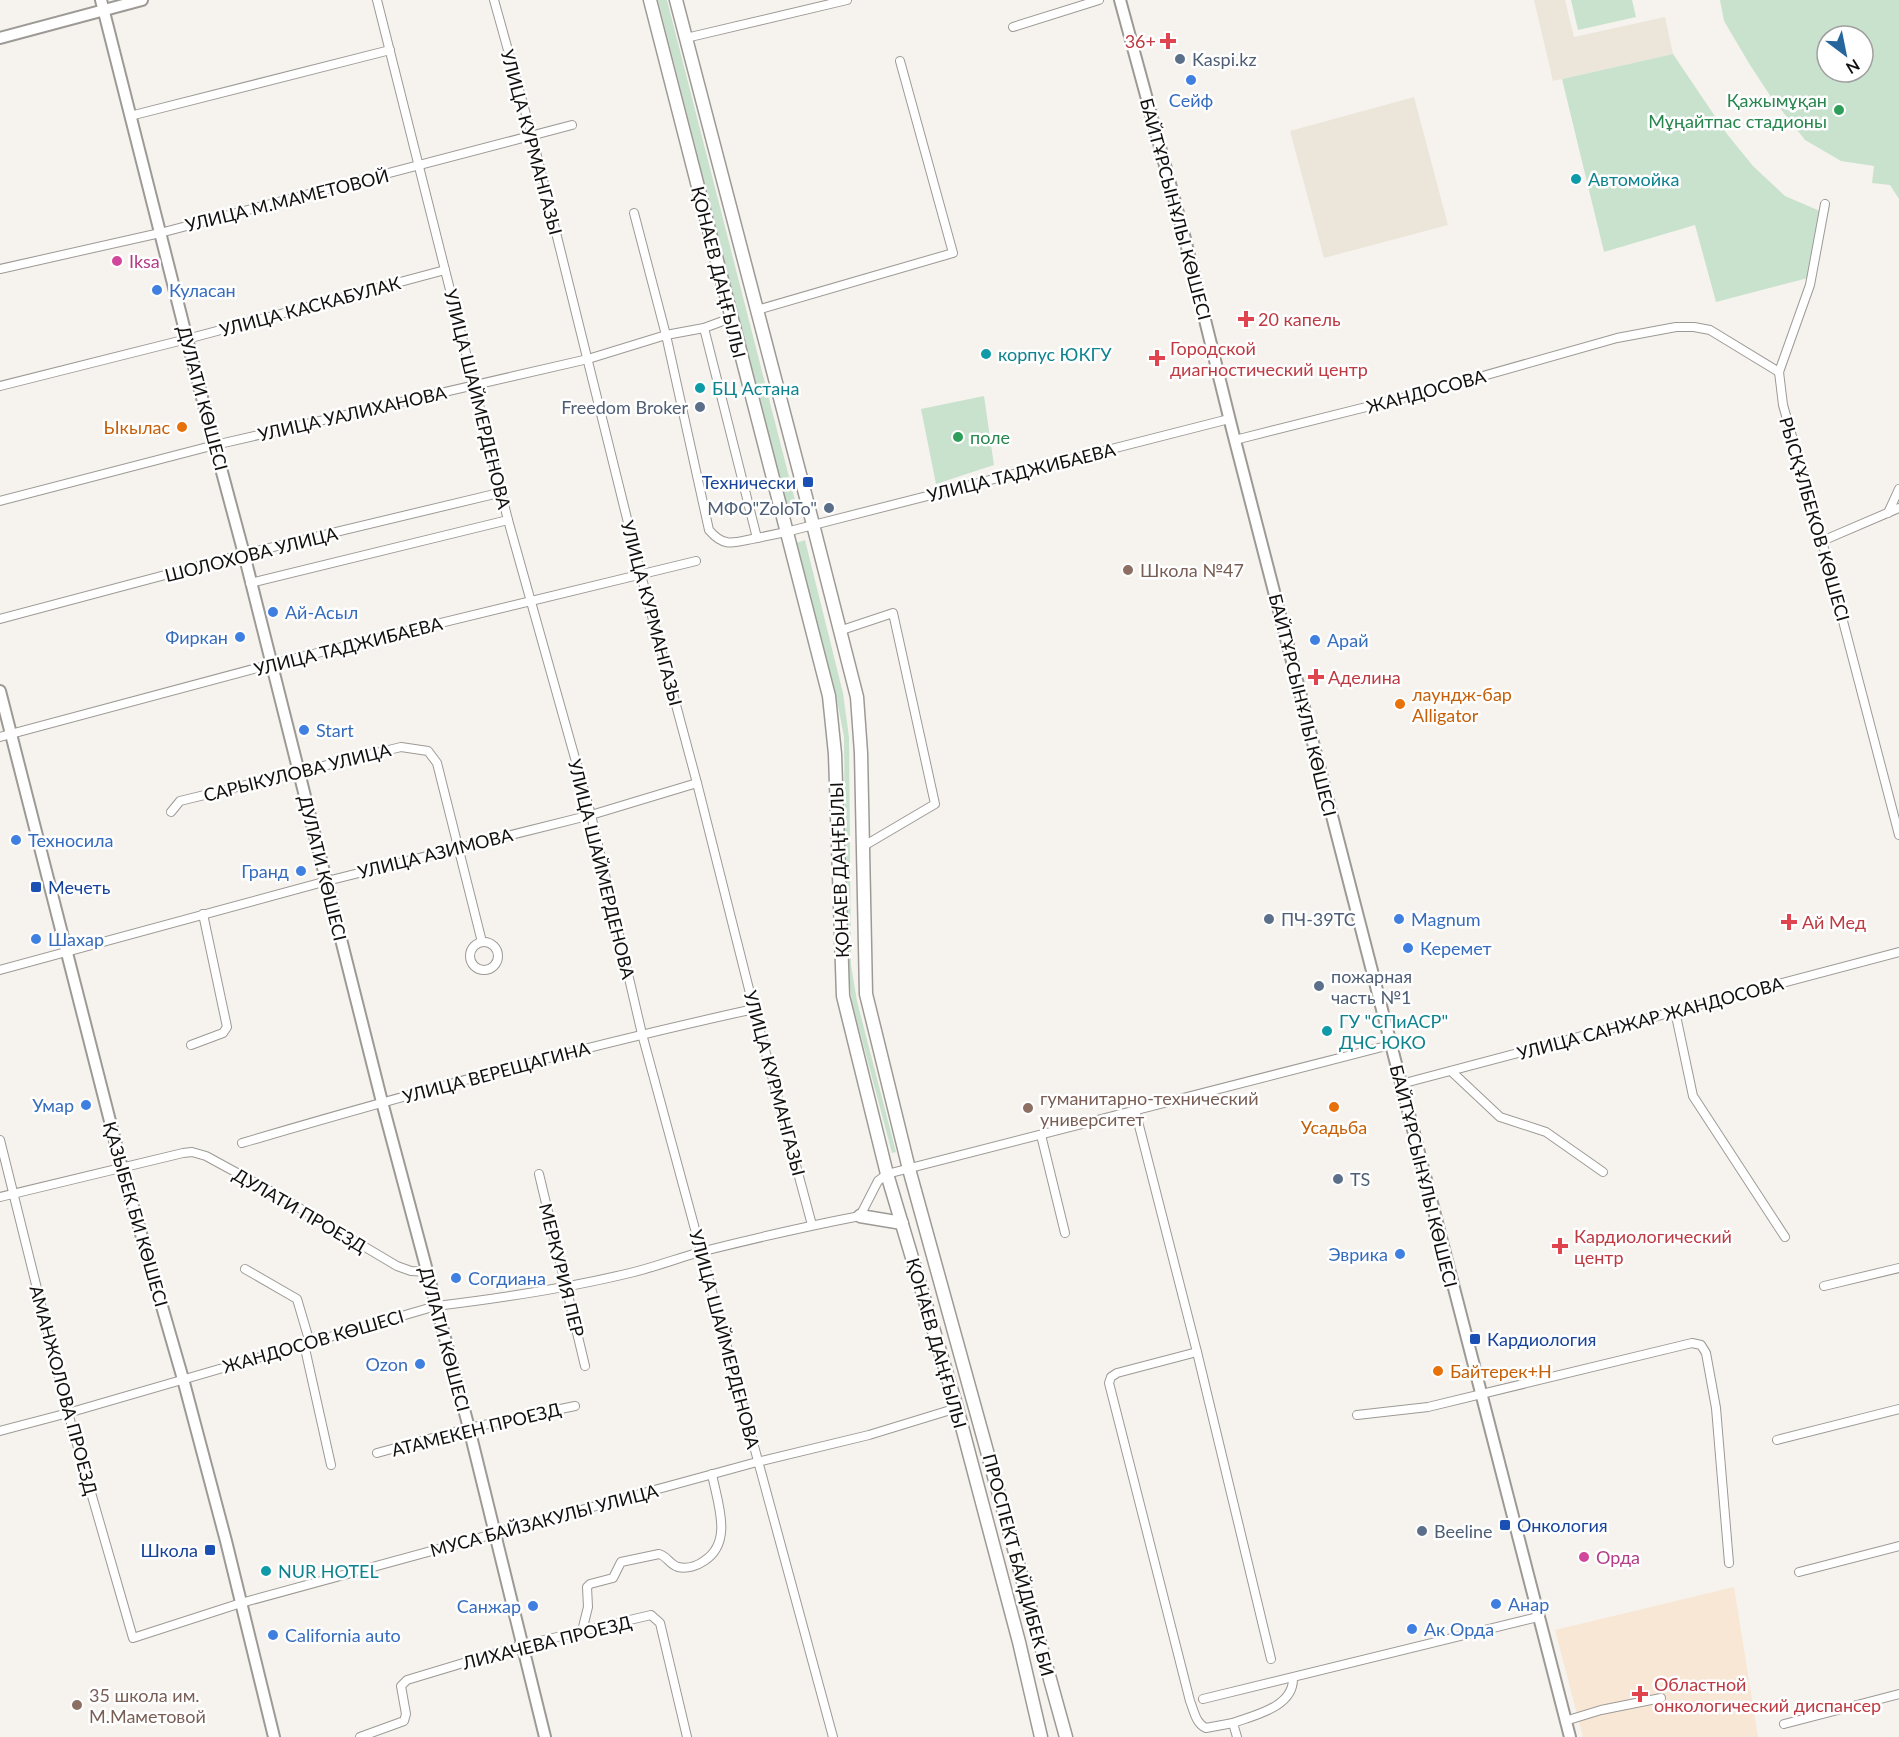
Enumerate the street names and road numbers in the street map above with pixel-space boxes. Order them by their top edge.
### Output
street label: УЛИЦА КУРМАНГАЗЫ [497,47,567,237]
street label: БАЙТҰРСЫНҰЛЫ КӨШЕСІ [1136,96,1216,322]
street label: УЛИЦА М.МАМЕТОВОЙ [183,164,391,236]
street label: ҚОНАЕВ ДАҢҒЫЛЫ [687,184,751,360]
street label: УЛИЦА КАСКАБУЛАК [217,271,403,341]
street label: УЛИЦА ШАЙМЕРДЕНОВА [440,287,516,512]
street label: ДУЛАТИ КӨШЕСІ [173,323,233,473]
street label: ЖАНДОСОВА [1364,364,1489,417]
street label: УЛИЦА УАЛИХАНОВА [256,380,449,445]
street label: РЫСҚҰЛБЕКОВ КӨШЕСІ [1775,414,1855,624]
street label: УЛИЦА ТАДЖИБАЕВА [925,438,1118,506]
street label: УЛИЦА КУРМАНГАЗЫ [617,518,687,708]
street label: ШОЛОХОВА УЛИЦА [162,522,341,586]
street label: БАЙТҰРСЫНҰЛЫ КӨШЕСІ [1265,591,1341,819]
street label: УЛИЦА ТАДЖИБАЕВА [252,612,445,680]
street label: САРЫКУЛОВА УЛИЦА [201,738,394,806]
street label: УЛИЦА ШАЙМЕРДЕНОВА [564,757,640,982]
street label: ҚОНАЕВ ДАҢҒЫЛЫ [825,782,853,958]
street label: ДУЛАТИ КӨШЕСІ [294,793,352,943]
street label: УЛИЦА АЗИМОВА [355,823,516,883]
street label: УЛИЦА САНЖАР ЖАНДОСОВА [1515,972,1786,1064]
street label: УЛИЦА КУРМАНГАЗЫ [740,988,810,1178]
street label: УЛИЦА ВЕРЕЩАГИНА [400,1036,593,1108]
street label: БАЙТҰРСЫНҰЛЫ КӨШЕСІ [1386,1062,1462,1290]
street label: ҚАЗЫБЕК БИ КӨШЕСІ [99,1119,173,1309]
street label: ДУЛАТИ ПРОЕЗД [229,1163,371,1257]
street label: МЕРКУРИЯ ПЕР [535,1201,589,1339]
street label: УЛИЦА ШАЙМЕРДЕНОВА [685,1227,765,1452]
street label: ҚОНАЕВ ДАҢҒЫЛЫ [902,1255,972,1431]
street label: ДУЛАТИ КӨШЕСІ [415,1264,475,1414]
street label: АМАНЖОЛОВА ПРОЕЗД [25,1283,103,1497]
street label: ЖАНДОСОВ КӨШЕСІ [220,1305,406,1377]
street label: АТАМЕКЕН ПРОЕЗД [389,1397,563,1461]
street label: ПРОСПЕКТ БАЙДИБЕК БИ [979,1451,1059,1679]
street label: МУСА БАЙЗАКУЛЫ УЛИЦА [428,1479,661,1561]
street label: ЛИХАЧЕВА ПРОЕЗД [459,1610,634,1674]

